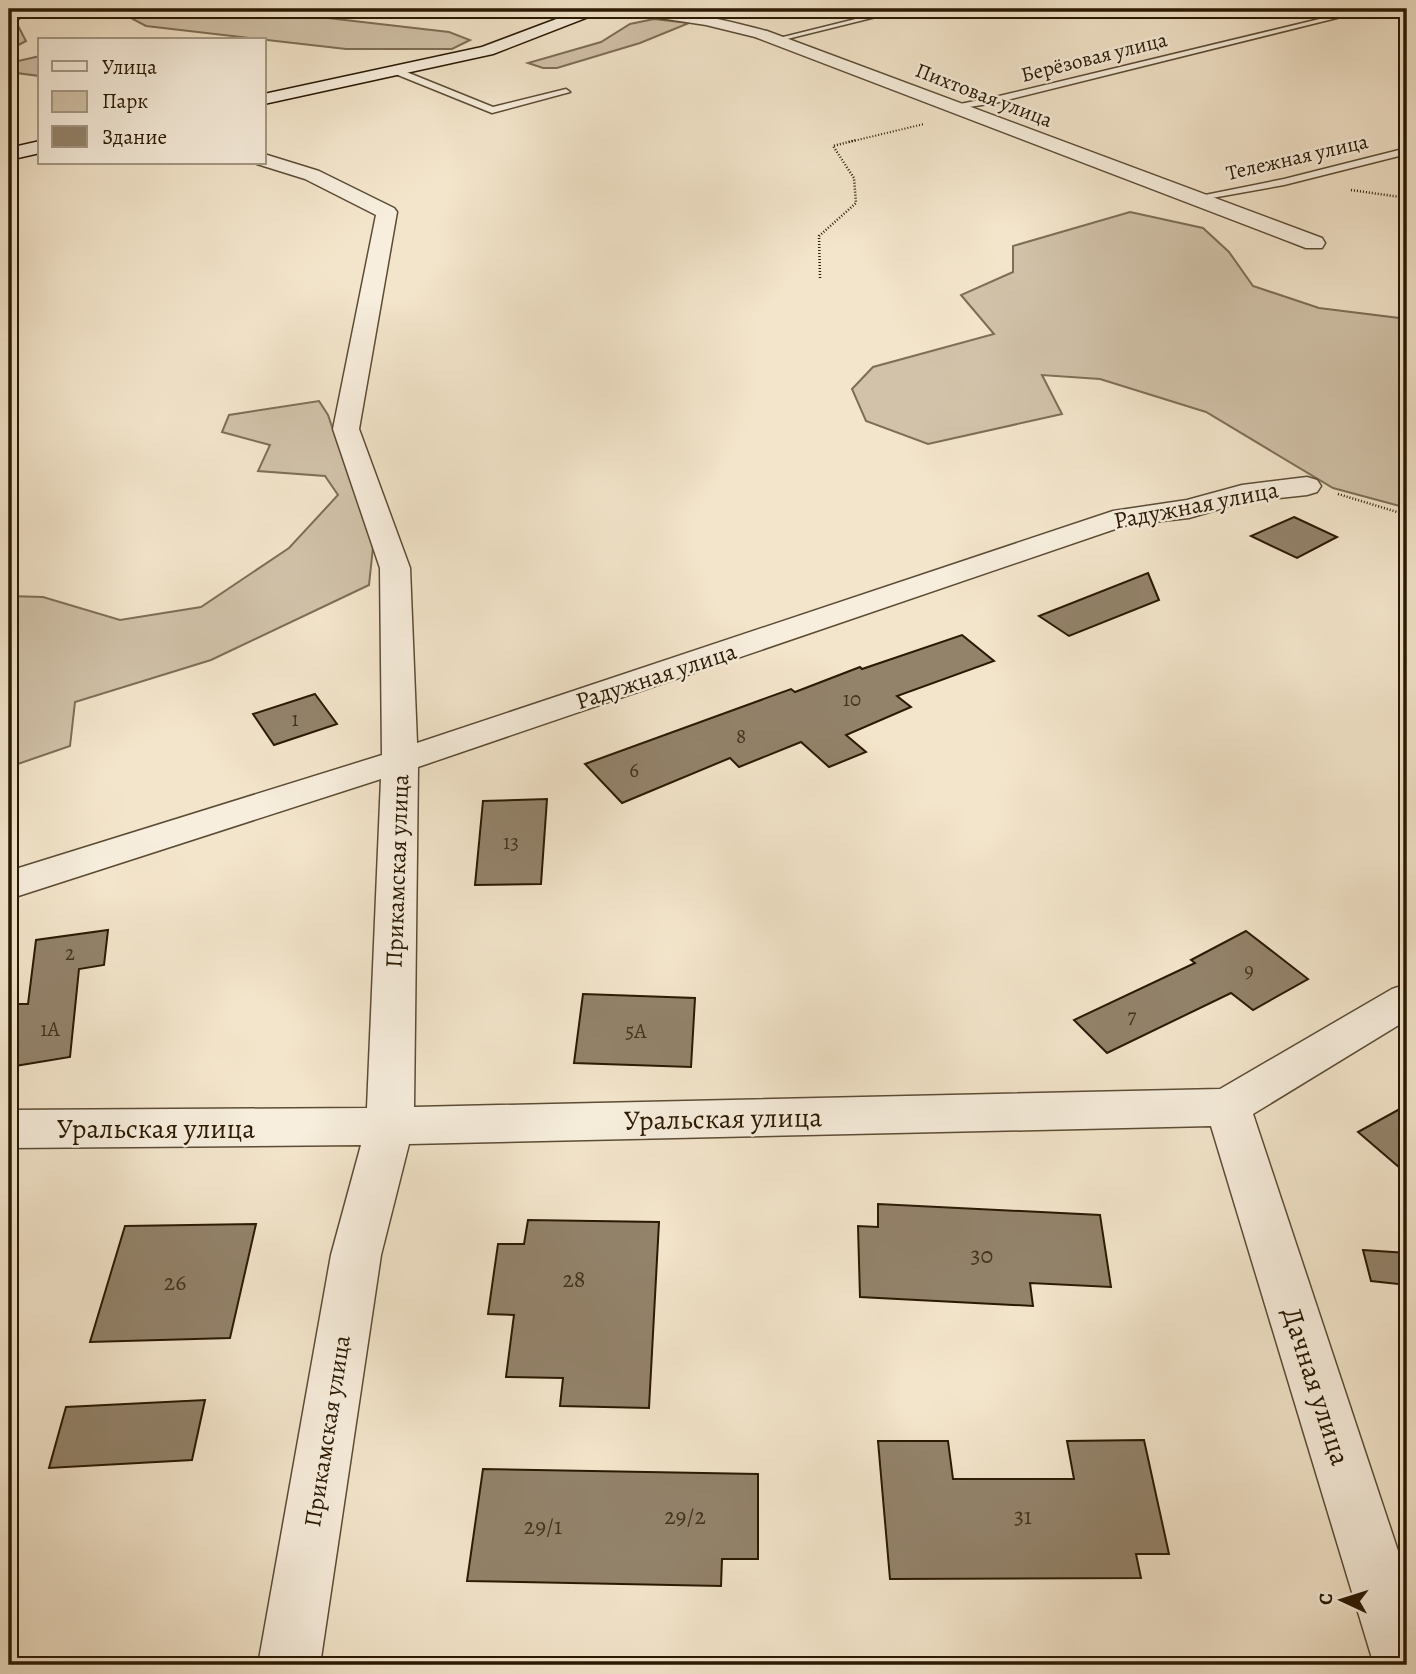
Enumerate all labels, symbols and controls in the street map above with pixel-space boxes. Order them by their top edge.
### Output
street label: Берёзовая улица [1018,25,1170,89]
legend [38,38,266,164]
text: Улица [102,53,157,81]
street label: Пихтовая улица [911,56,1057,134]
text: Парк [102,87,148,115]
text: Здание [102,123,167,151]
street label: Тележная улица [1223,127,1371,187]
street label: Радужная улица [1111,473,1281,537]
street label: Радужная улица [572,635,740,717]
house number: 10 [843,685,861,713]
house number: 1 [291,705,299,733]
house number: 8 [736,722,746,750]
house number: 6 [629,756,639,784]
street label: Прикамская улица [378,774,416,968]
house number: 13 [503,828,519,856]
house number: 2 [65,939,75,967]
house number: 9 [1244,956,1254,984]
house number: 7 [1128,1002,1137,1030]
house number: 1А [40,1015,60,1043]
house number: 5А [625,1017,647,1045]
street label: Уральская улица [623,1098,823,1140]
street label: Уральская улица [57,1110,255,1148]
house number: 30 [971,1239,993,1271]
house number: 28 [562,1263,586,1295]
house number: 26 [164,1266,186,1298]
street label: Дачная улица [1273,1302,1359,1470]
street label: Прикамская улица [296,1333,358,1529]
house number: 29/2 [664,1500,706,1532]
house number: 31 [1014,1500,1032,1532]
house number: 29/1 [524,1510,562,1542]
north arrow [1308,1566,1378,1636]
text: С [1313,1592,1339,1606]

